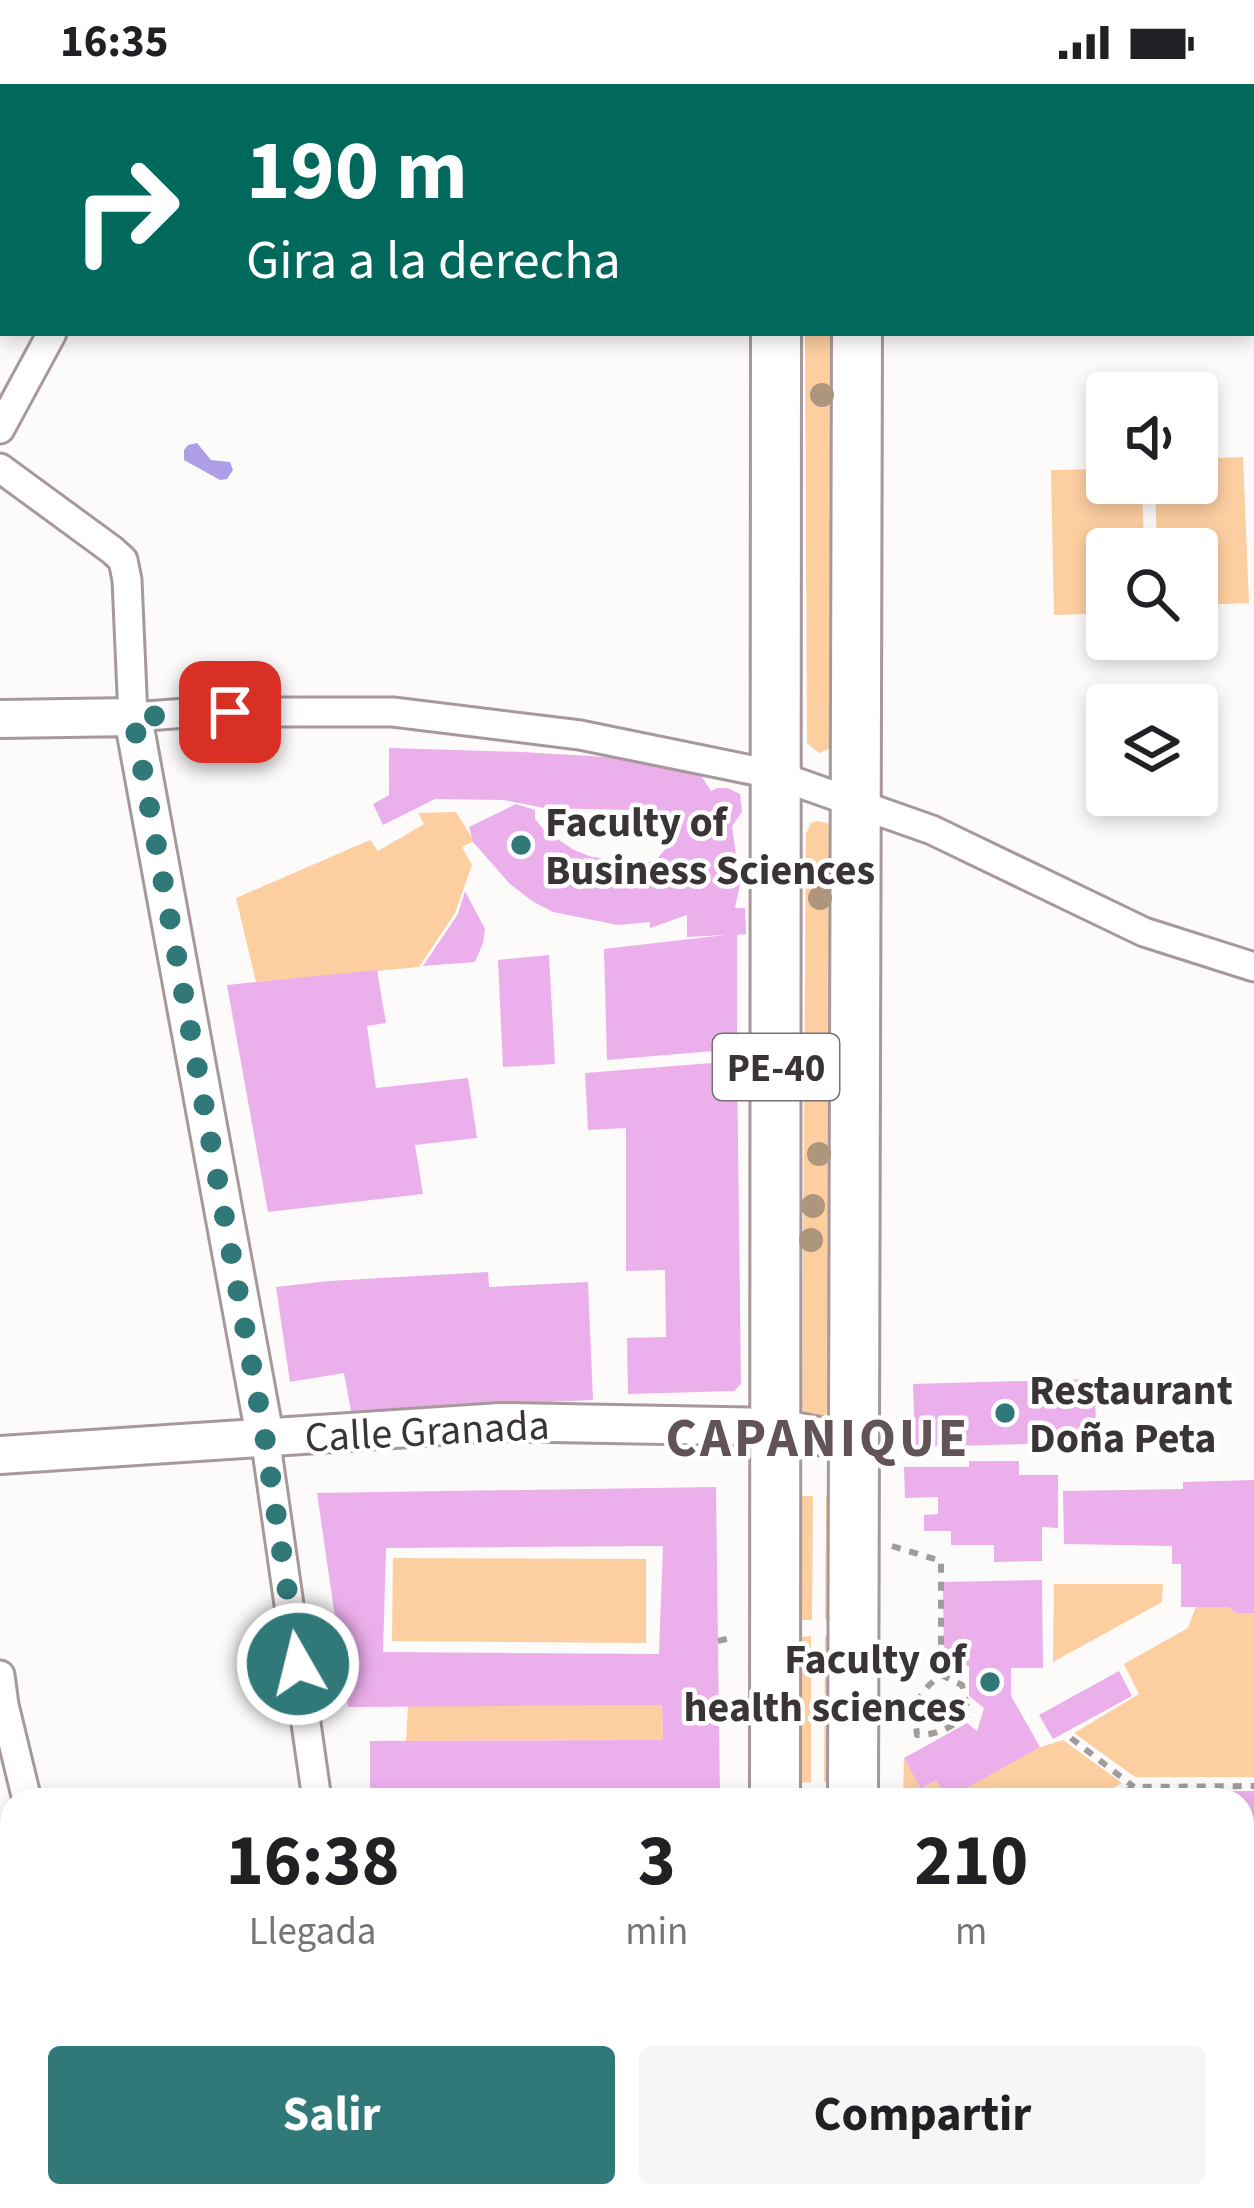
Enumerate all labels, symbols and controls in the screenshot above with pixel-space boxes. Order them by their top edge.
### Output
text: 16:35 [60,10,169,74]
text: 190 m [246,112,468,232]
icon: right [48,132,204,288]
text: Gira a la derecha [246,223,621,300]
map controls [1086,372,1218,816]
button: sound [1086,372,1218,504]
button: search [1086,528,1218,660]
pin [179,661,281,763]
icon: arrive [197,679,263,745]
button: layers [1086,684,1218,816]
place label: Faculty of Business Sciences [545,793,875,901]
marker: Faculty of Business Sciences [508,832,534,858]
road number: PE-40 [713,1034,839,1100]
place label: Restaurant Doña Peta [1029,1361,1233,1469]
street label: Calle Granada [303,1396,551,1468]
marker: Restaurant Doña Peta [992,1400,1018,1426]
district label: CAPANIQUE [666,1401,970,1478]
position arrow [235,1601,361,1727]
place label: Faculty of health sciences [684,1630,968,1738]
marker: Faculty of health sciences [977,1669,1003,1695]
text: 16:38 [226,1810,399,1913]
text: 3 [638,1810,676,1913]
text: 210 [914,1810,1028,1913]
text: Llegada [249,1904,377,1960]
text: min [625,1904,688,1960]
text: m [955,1904,987,1960]
button: Salir [48,2046,615,2184]
button: Compartir [639,2046,1206,2184]

